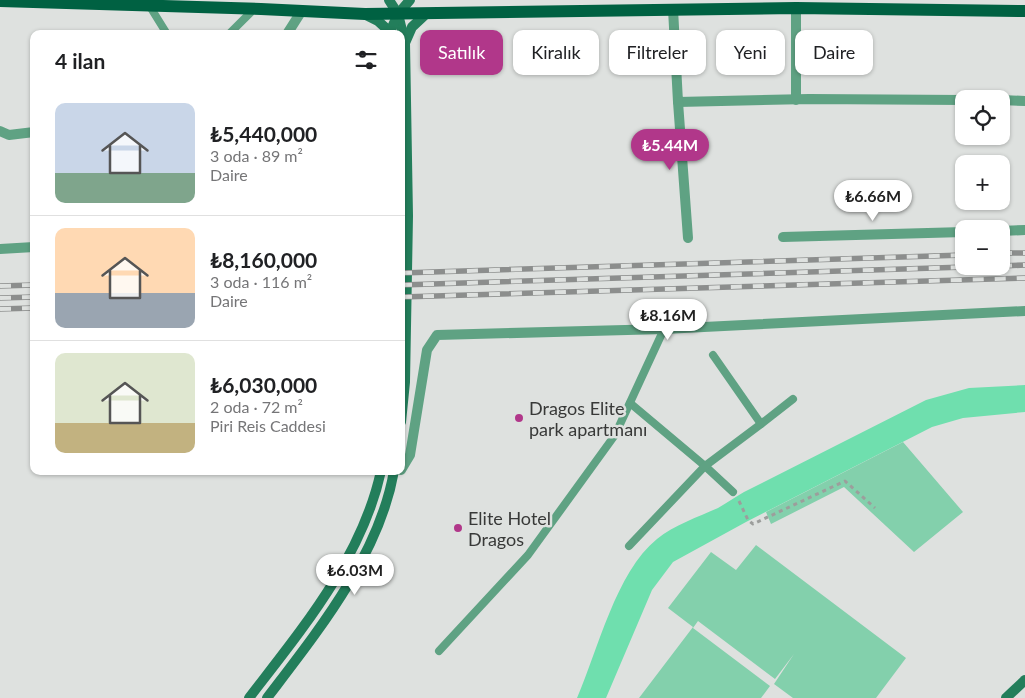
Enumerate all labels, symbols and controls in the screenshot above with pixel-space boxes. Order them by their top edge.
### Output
chip: Satılık [420,30,503,75]
chip: Kiralık [513,30,599,75]
chip: Filtreler [609,30,706,75]
chip: Yeni [716,30,785,75]
chip: Daire [795,30,873,75]
icon: filters [352,46,380,74]
text: 4 ilan [55,48,105,73]
map controls [955,90,1010,275]
button: locate [955,90,1010,145]
text: ₺5,440,000 [210,121,317,146]
icon: home [95,123,155,183]
pin: ₺5.44M [629,128,711,171]
text: ₺5.44M [642,135,698,154]
text: 3 oda · 89 m² [210,146,303,165]
button: + [955,155,1010,210]
text: Daire [210,165,248,184]
pin: ₺6.66M [832,180,914,222]
text: ₺6.66M [845,186,901,205]
button: − [955,220,1010,275]
text: ₺8,160,000 [210,247,317,272]
icon: home [95,248,155,308]
text: 3 oda · 116 m² [210,272,312,291]
text: Daire [210,291,248,310]
pin: ₺8.16M [627,298,709,341]
text: ₺8.16M [640,305,696,324]
text: ₺6,030,000 [210,372,317,397]
icon: home [95,373,155,433]
text: 2 oda · 72 m² [210,397,303,416]
place label: Dragos Elite park apartmanı [529,397,647,440]
marker: Dragos Elite park apartmanı [513,412,525,424]
text: Piri Reis Caddesi [210,416,326,435]
place label: Elite Hotel Dragos [468,507,551,550]
marker: Elite Hotel Dragos [452,522,464,534]
pin: ₺6.03M [314,554,396,596]
text: ₺6.03M [327,560,383,579]

